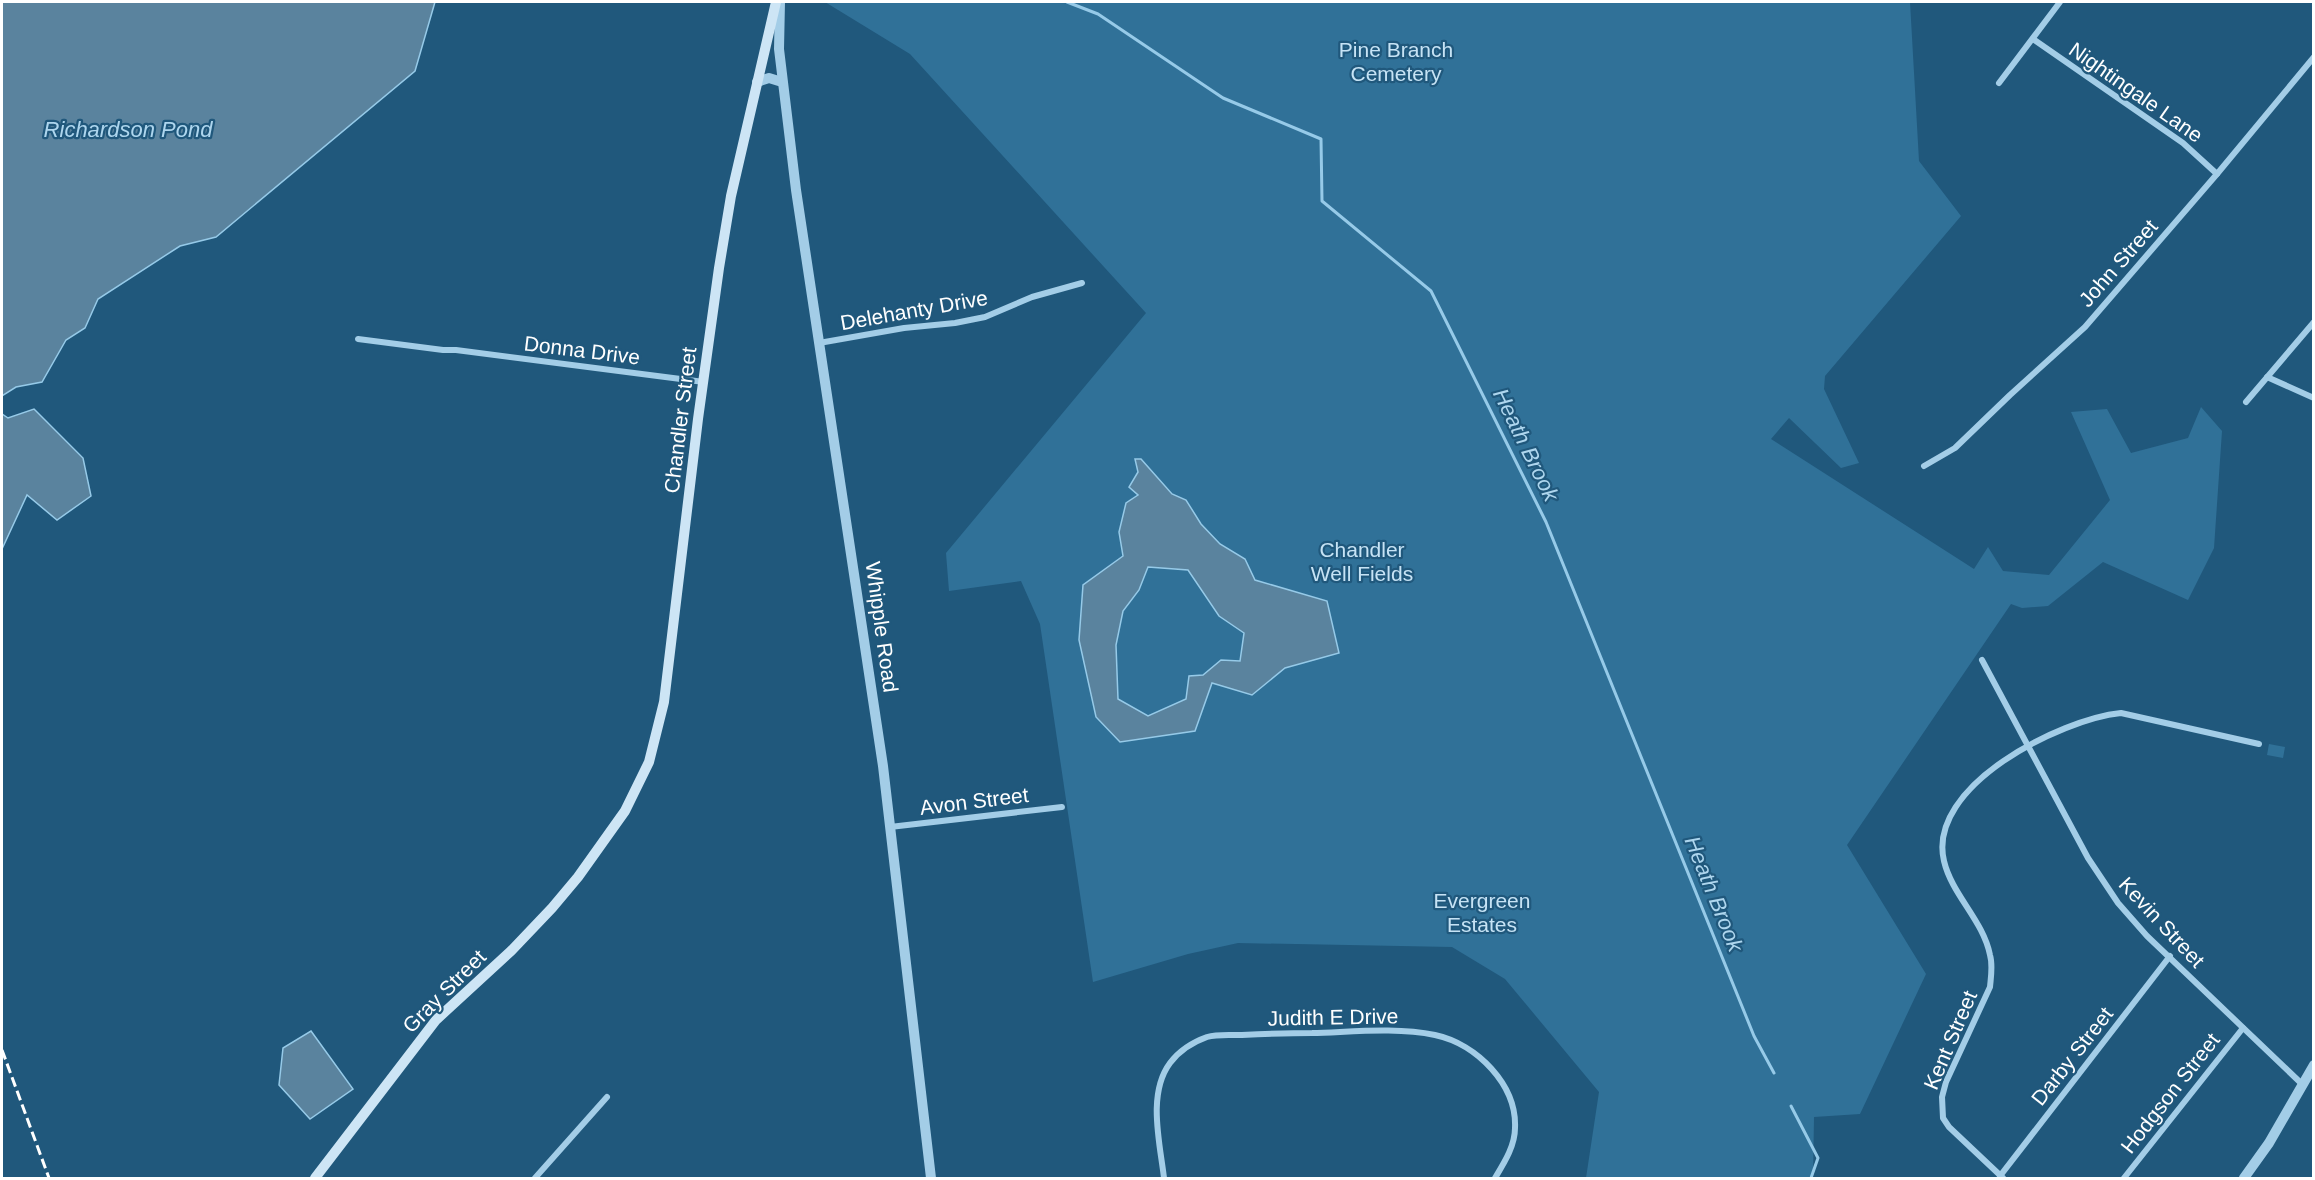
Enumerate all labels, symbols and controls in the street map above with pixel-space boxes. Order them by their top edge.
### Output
street label: Nightingale Lane [2065,37,2207,147]
park label: Pine Branch Cemetery [1339,38,1453,85]
water label: Richardson Pond [44,117,213,142]
street label: John Street [2074,215,2162,311]
street label: Delehanty Drive [838,286,990,334]
street label: Donna Drive [523,331,641,369]
street label: Chandler Street [660,345,700,494]
water label: Heath Brook [1488,385,1564,506]
park label: Chandler Well Fields [1311,538,1413,585]
street label: Whipple Road [861,560,903,694]
street label: Avon Street [918,783,1030,819]
water label: Heath Brook [1680,833,1749,956]
street label: Kevin Street [2115,872,2210,972]
park label: Evergreen Estates [1434,889,1530,936]
street label: Gray Street [398,945,490,1037]
street label: Kent Street [1919,987,1981,1093]
street label: Darby Street [2027,1002,2117,1110]
street label: Judith E Drive [1267,1004,1399,1030]
street label: Hodgson Street [2116,1028,2224,1158]

